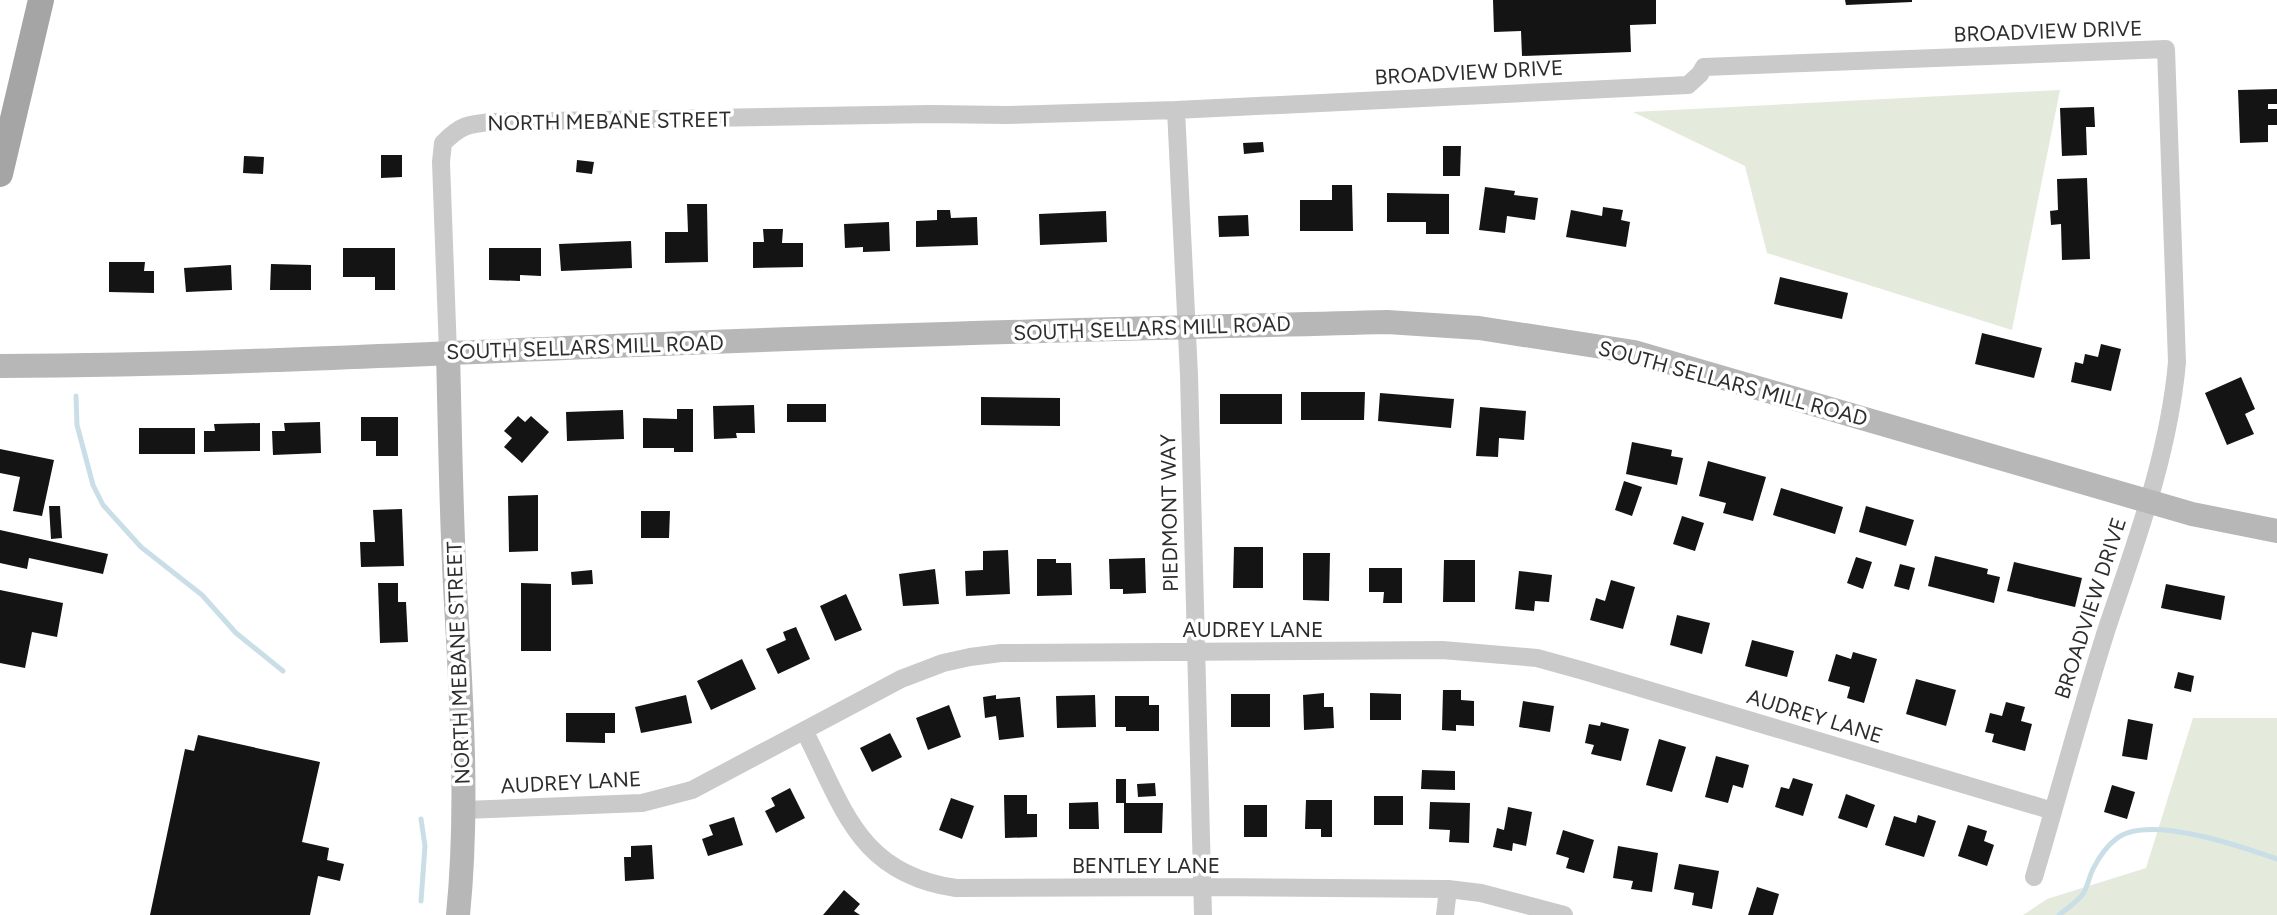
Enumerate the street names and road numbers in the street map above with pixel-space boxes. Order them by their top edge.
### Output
street label: BROADVIEW DRIVE [1953,15,2143,47]
street label: BROADVIEW DRIVE [1374,55,1564,89]
street label: NORTH MEBANE STREET [487,106,731,136]
street label: SOUTH SELLARS MILL ROAD [1013,311,1291,345]
street label: SOUTH SELLARS MILL ROAD [446,330,724,364]
street label: SOUTH SELLARS MILL ROAD [1596,335,1870,431]
street label: PIEDMONT WAY [1155,433,1183,592]
street label: BROADVIEW DRIVE [2049,514,2131,702]
street label: NORTH MEBANE STREET [441,541,475,785]
street label: AUDREY LANE [1183,617,1323,642]
street label: AUDREY LANE [1744,683,1886,749]
street label: AUDREY LANE [500,766,642,798]
street label: BENTLEY LANE [1072,853,1220,878]

